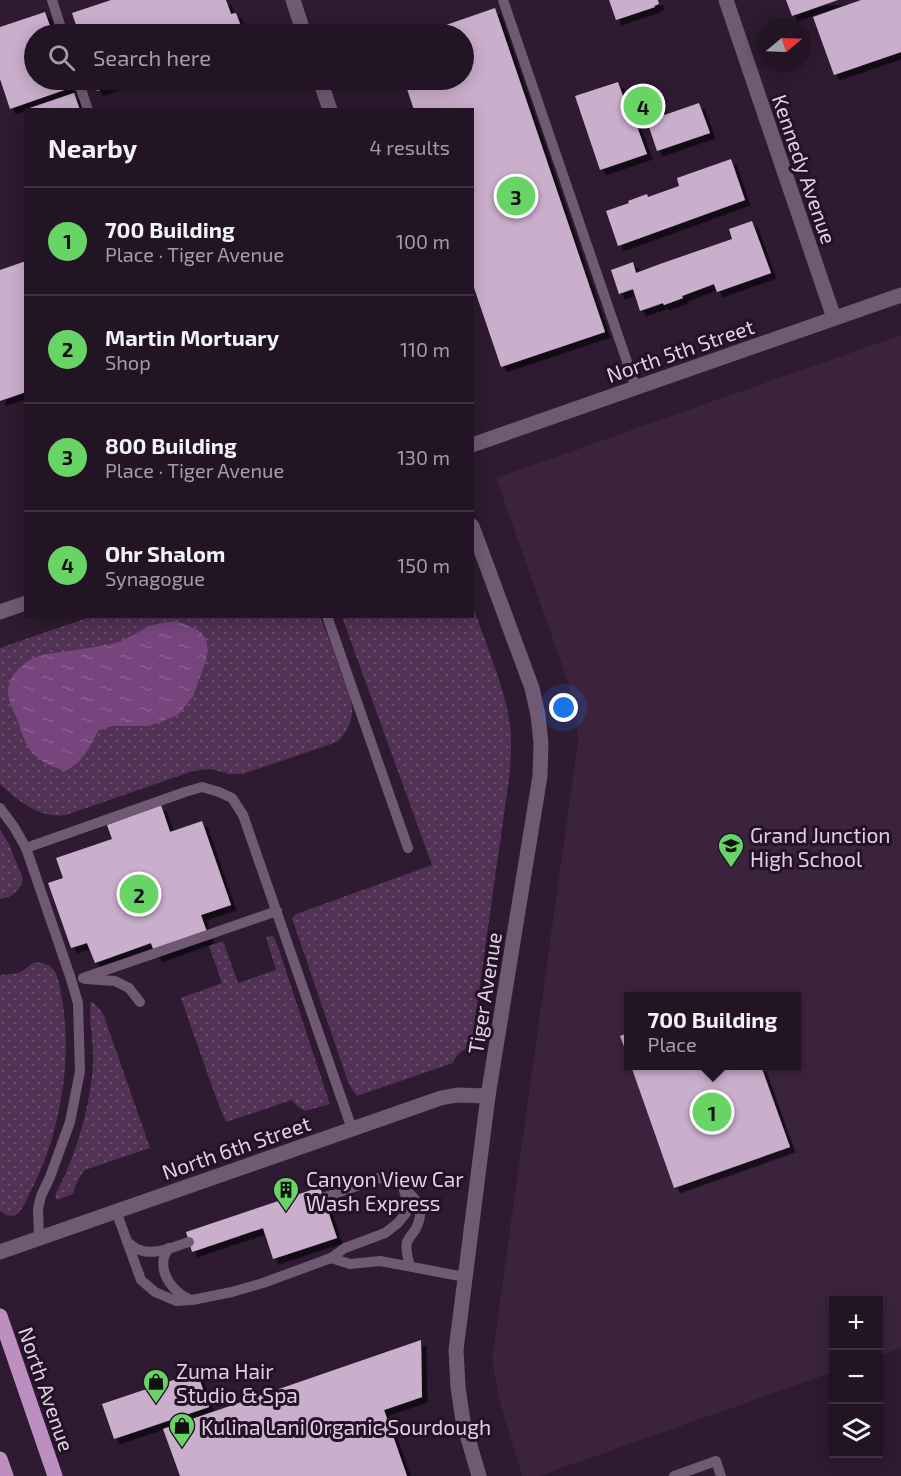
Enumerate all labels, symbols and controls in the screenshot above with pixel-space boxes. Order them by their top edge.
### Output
north arrow [757,18,811,72]
search box [24,24,474,90]
icon: search [45,41,78,74]
text: Search here [93,44,211,70]
pin: 4 [624,84,662,128]
street label: Kennedy Avenue [768,91,842,247]
text: Nearby [48,132,137,163]
text: 4 results [370,135,450,159]
pin: 3 [496,174,536,218]
text: 700 Building [105,216,235,242]
text: 1 [63,229,72,253]
text: 100 m [396,229,450,253]
text: Place · Tiger Avenue [105,242,284,266]
street label: North 5th Street [603,313,757,387]
text: Martin Mortuary [105,324,279,350]
text: 2 [62,337,73,361]
text: 110 m [400,337,450,361]
text: Shop [105,350,151,374]
text: 800 Building [105,432,237,458]
text: 3 [62,445,73,469]
text: 130 m [397,445,450,469]
text: Place · Tiger Avenue [105,458,284,482]
text: Ohr Shalom [105,540,225,566]
text: 4 [61,553,74,577]
text: 150 m [397,553,450,577]
text: Synagogue [105,566,205,590]
your location [549,693,578,722]
place label: Grand Junction High School [750,822,891,871]
school or university icon: Grand Junction High School [716,831,746,869]
pin: 2 [120,872,158,916]
street label: Tiger Avenue [462,930,506,1056]
popup [624,992,801,1070]
text: 700 Building [648,1006,777,1032]
text: Place [648,1032,697,1056]
pin: 1 [692,1090,732,1134]
street label: North 6th Street [159,1110,313,1184]
place label: Canyon View Car Wash Express [306,1166,464,1215]
building icon: Canyon View Car Wash Express [271,1175,301,1213]
map controls [829,1296,883,1458]
button: + [829,1296,883,1350]
street label: North Avenue [14,1324,80,1454]
button: − [829,1350,883,1404]
place label: Zuma Hair Studio & Spa [176,1358,298,1407]
shop icon: Zuma Hair Studio & Spa [141,1367,171,1405]
button: layers [829,1404,883,1458]
shop icon: Kulina Lani Organic Sourdough [167,1411,197,1449]
place label: Kulina Lani Organic Sourdough [201,1414,491,1439]

